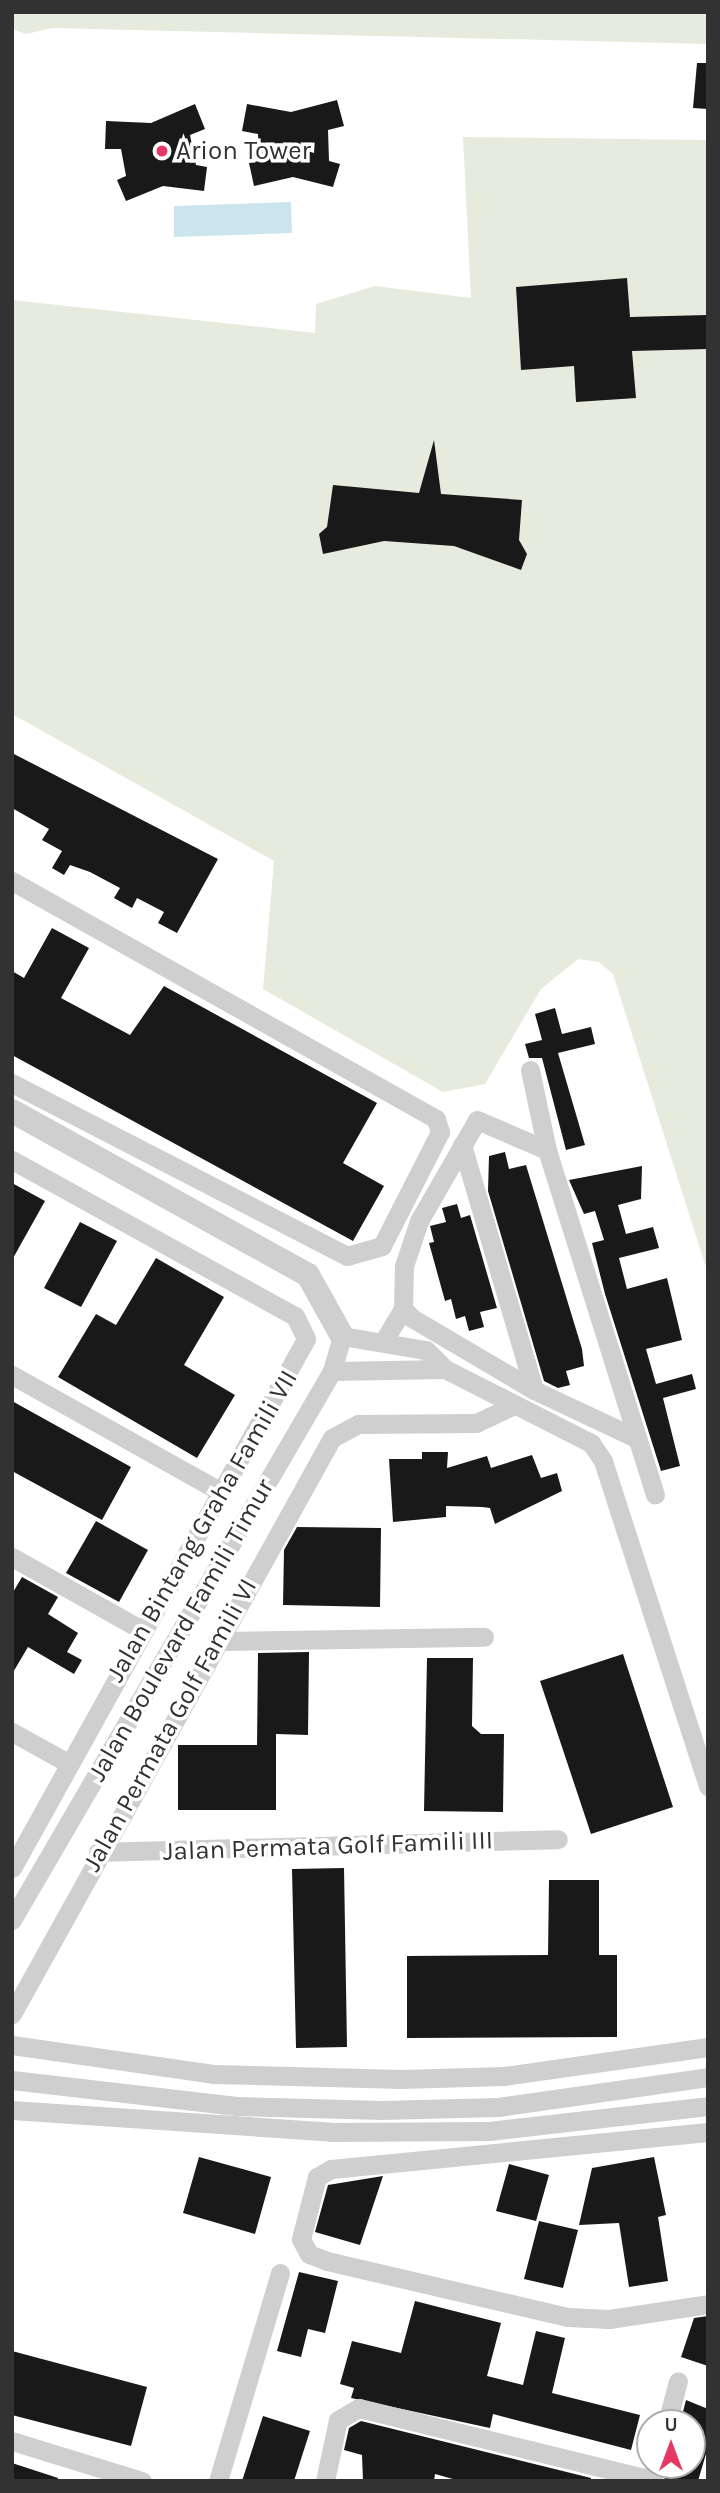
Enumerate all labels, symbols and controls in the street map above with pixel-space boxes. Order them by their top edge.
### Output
place label: Arion Tower [176,135,311,167]
marker: Arion Tower [154,143,170,159]
street label: Jalan Bintang Graha Famili VII [100,1365,304,1687]
street label: Jalan Boulevard Famili Timur [81,1473,281,1787]
street label: Jalan Permata Golf Famili VI [76,1573,264,1877]
street label: Jalan Permata Golf Famili III [163,1825,493,1867]
north arrow [636,2409,706,2479]
text: U [664,2414,678,2436]

